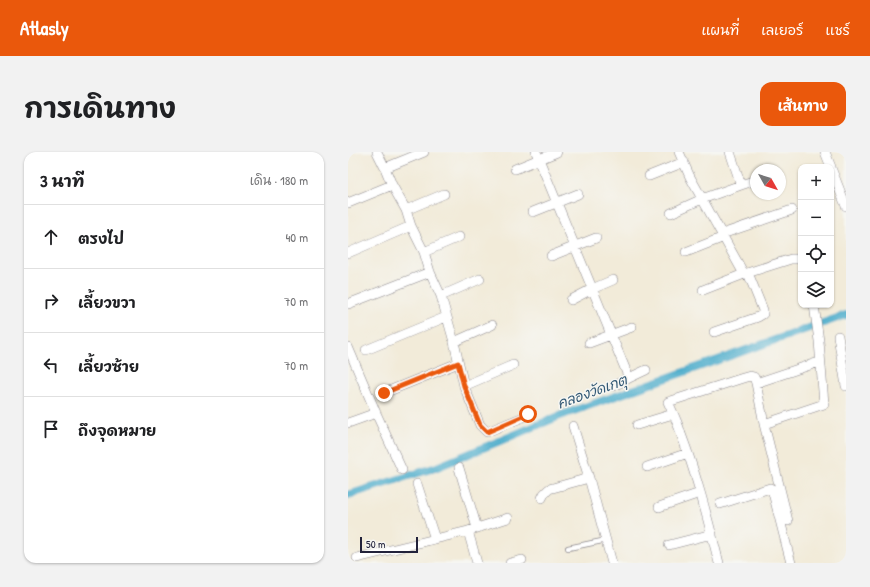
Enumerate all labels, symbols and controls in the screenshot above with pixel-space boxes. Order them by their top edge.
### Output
text: Atlasly [20,15,69,41]
text: แผนที่ [701,20,739,39]
text: เลเยอร์ [761,20,803,39]
text: แชร์ [825,20,850,39]
button: เส้นทาง [760,82,846,126]
text: การเดินทาง [24,89,176,127]
north arrow [750,164,786,200]
map controls [798,164,834,308]
button: + [798,164,834,200]
text: 3 นาที [40,169,84,192]
text: เดิน · 180 m [250,171,308,189]
button: − [798,200,834,236]
icon: ahead [40,226,62,248]
text: ตรงไป [78,228,124,249]
text: 40 m [285,228,308,246]
button: locate [798,236,834,272]
button: layers [798,272,834,308]
icon: right [40,290,62,312]
text: เลี้ยวขวา [78,292,136,313]
text: 70 m [284,292,308,310]
icon: left [40,354,62,376]
text: เลี้ยวซ้าย [78,356,139,377]
text: 70 m [284,356,308,374]
water label: คลองวัดเกตุ [554,369,631,414]
route end [375,384,393,402]
route start [519,405,537,423]
icon: arrive [40,418,62,440]
text: ถึงจุดหมาย [78,420,156,441]
scale bar [360,535,418,554]
text: 50 m [366,537,386,551]

